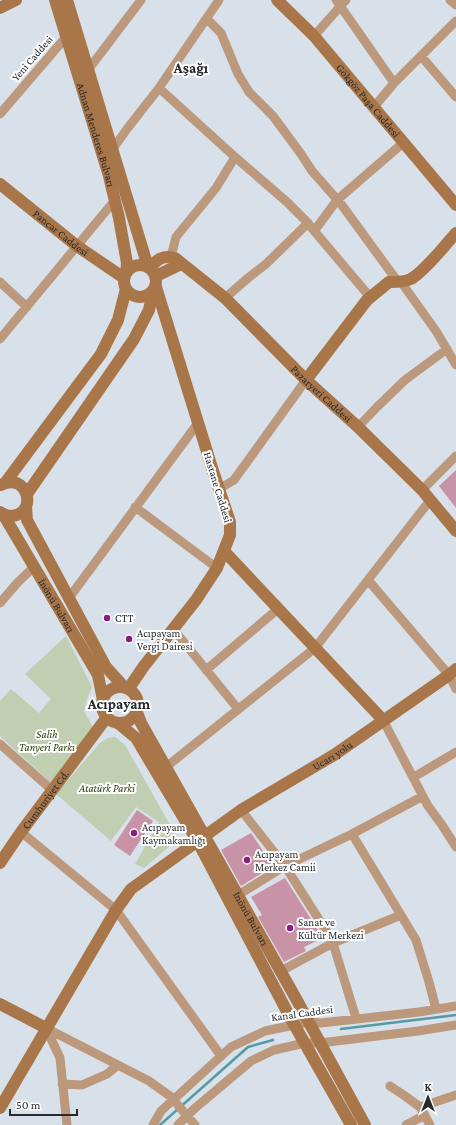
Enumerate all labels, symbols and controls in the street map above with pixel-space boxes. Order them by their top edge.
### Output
street label: Yeni Caddesi [9,33,55,83]
district label: Aşağı [173,60,209,76]
street label: Gökgöz Paşa Caddesi [334,61,403,140]
street label: Adnan Menderes Bulvarı [75,81,117,188]
street label: Pancar Caddesi [31,207,91,258]
street label: Pazaryeri Caddesi [289,363,354,425]
street label: Hastane Caddesi [202,450,234,524]
street label: İnönü Bulvarı [36,576,77,634]
place label: CTT [115,612,133,624]
marker: CTT [102,613,112,623]
place label: Acıpayam Vergi Dairesi [137,627,193,653]
marker: Acıpayam Vergi Dairesi [124,634,134,644]
district label: Acıpayam [87,696,151,712]
park label: Salih Tanyeri Parkı [19,728,75,754]
street label: Ucarı yolu [310,738,354,772]
street label: Cumhuriyet Cd. [20,768,71,831]
park label: Atatürk Parki [78,782,135,794]
place label: Acıpayam Kaymakamlığı [142,821,205,847]
marker: Acıpayam Kaymakamlığı [129,828,139,838]
place label: Acıpayam Merkez Camii [255,848,316,873]
marker: Acıpayam Merkez Camii [242,855,252,865]
street label: İnönü Bulvarı [231,889,271,948]
place label: Sanat ve Kültür Merkezi [298,916,364,941]
marker: Sanat ve Kültür Merkezi [285,923,295,933]
street label: Kanal Caddesi [270,1003,334,1023]
north arrow [408,1077,448,1117]
text: K [424,1081,432,1093]
scale bar [10,1091,77,1117]
text: 50 m [16,1098,41,1112]

